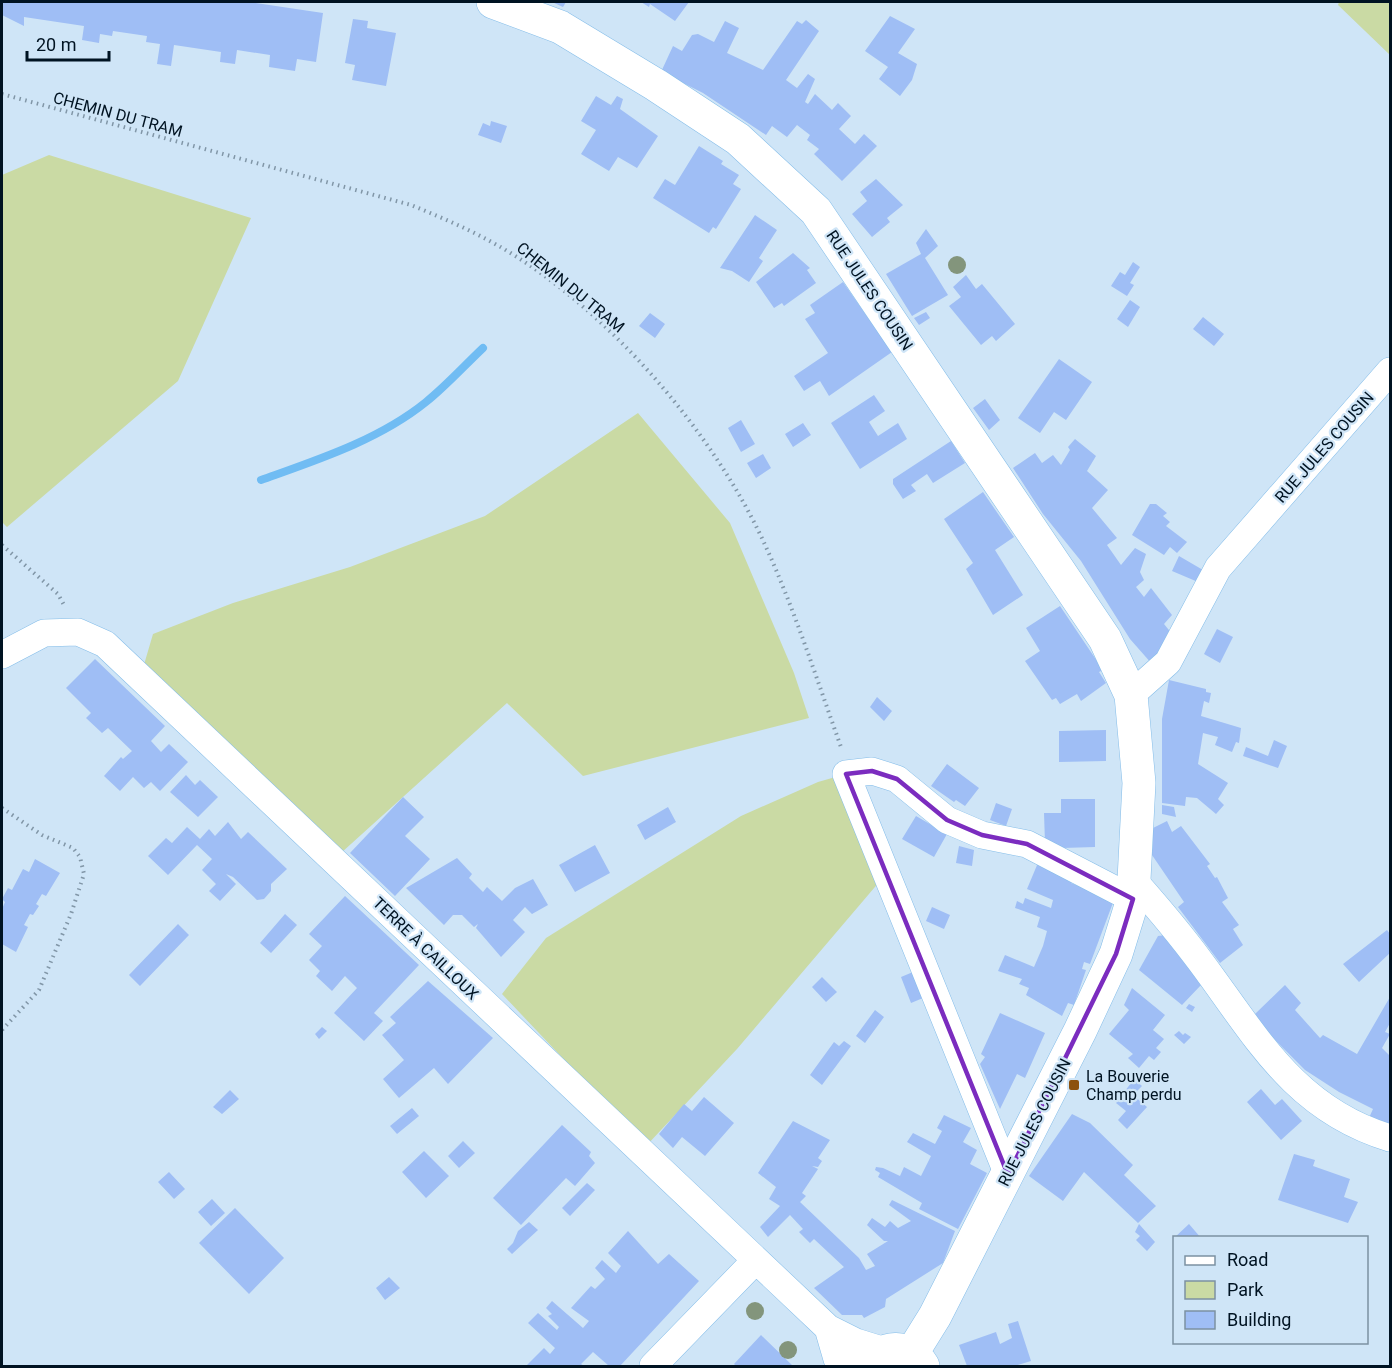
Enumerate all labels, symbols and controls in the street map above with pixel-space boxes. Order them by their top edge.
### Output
scale bar [27,24,110,62]
text: 20 m [36,34,76,55]
street label: CHEMIN DU TRAM [51,88,185,141]
street label: RUE JULES COUSIN [822,227,917,354]
street label: CHEMIN DU TRAM [513,238,628,337]
street label: RUE JULES COUSIN [1271,388,1378,507]
street label: TERRE À CAILLOUX [369,893,482,1004]
street label: RUE JULES COUSIN [994,1055,1075,1189]
place label: La Bouverie Champ perdu [1086,1067,1182,1104]
marker: La Bouverie Champ perdu [1067,1078,1081,1092]
legend [1173,1236,1368,1344]
text: Road [1227,1249,1268,1270]
text: Park [1227,1279,1264,1300]
text: Building [1227,1309,1291,1330]

